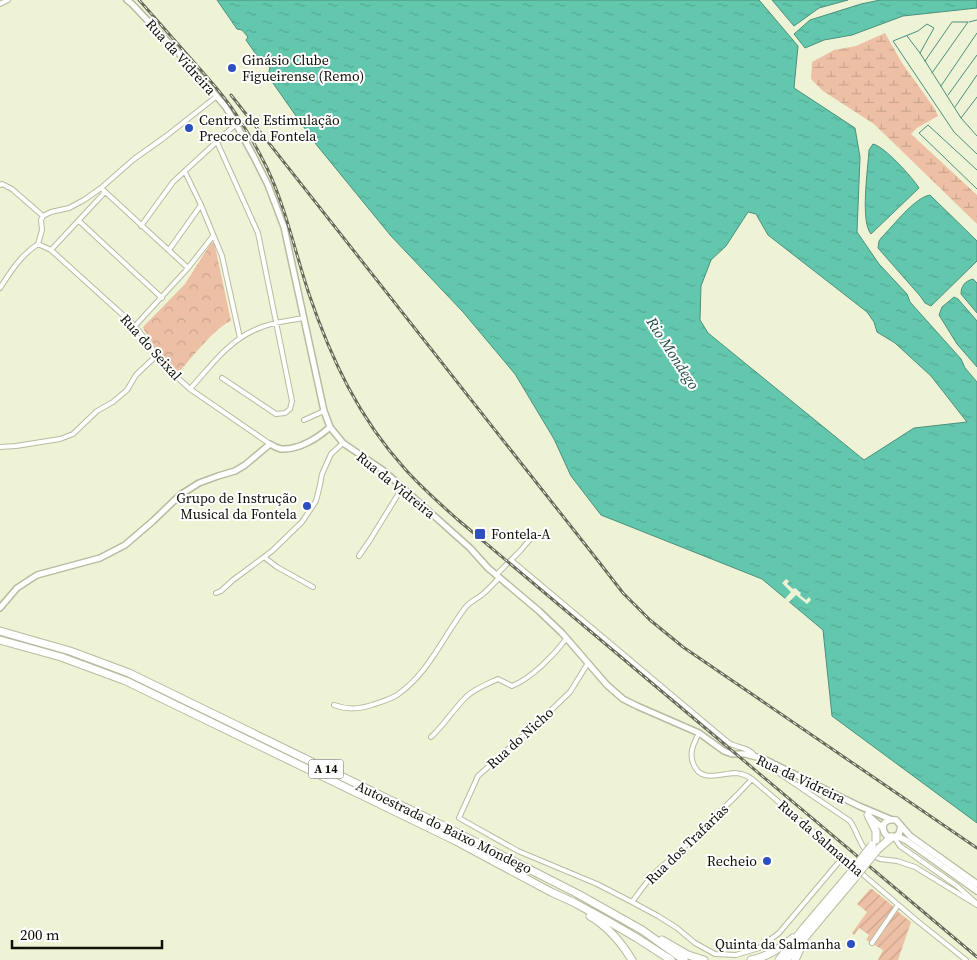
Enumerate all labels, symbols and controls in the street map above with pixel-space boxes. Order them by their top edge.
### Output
street label: Rua da Vidreira [141,14,221,100]
place label: Ginásio Clube Figueirense (Remo) [242,50,364,86]
marker: Ginásio Clube Figueirense (Remo) [226,62,238,74]
place label: Centro de Estimulação Precoce da Fontela [199,110,340,146]
marker: Centro de Estimulação Precoce da Fontela [183,122,195,134]
street label: Rua do Seixal [116,309,186,385]
water label: Rio Mondego [641,312,704,393]
street label: Rua da Vidreira [352,447,440,524]
place label: Grupo de Instrução Musical da Fontela [176,488,298,524]
marker: Grupo de Instrução Musical da Fontela [301,500,313,512]
place label: Fontela-A [491,524,551,544]
marker: Fontela-A [473,527,487,541]
street label: Rua do Nicho [482,702,558,773]
street label: Rua da Vidreira [753,750,850,809]
road number: A 14 [308,760,344,779]
street label: Autoestrada do Baixo Mondego [353,776,536,879]
street label: Rua da Salmanha [774,795,869,881]
street label: Rua dos Trafarias [641,799,733,889]
place label: Recheio [707,851,757,871]
marker: Recheio [761,855,773,867]
scale bar [12,918,162,950]
text: 200 m [20,924,60,945]
place label: Quinta da Salmanha [715,934,842,954]
marker: Quinta da Salmanha [845,938,857,950]

